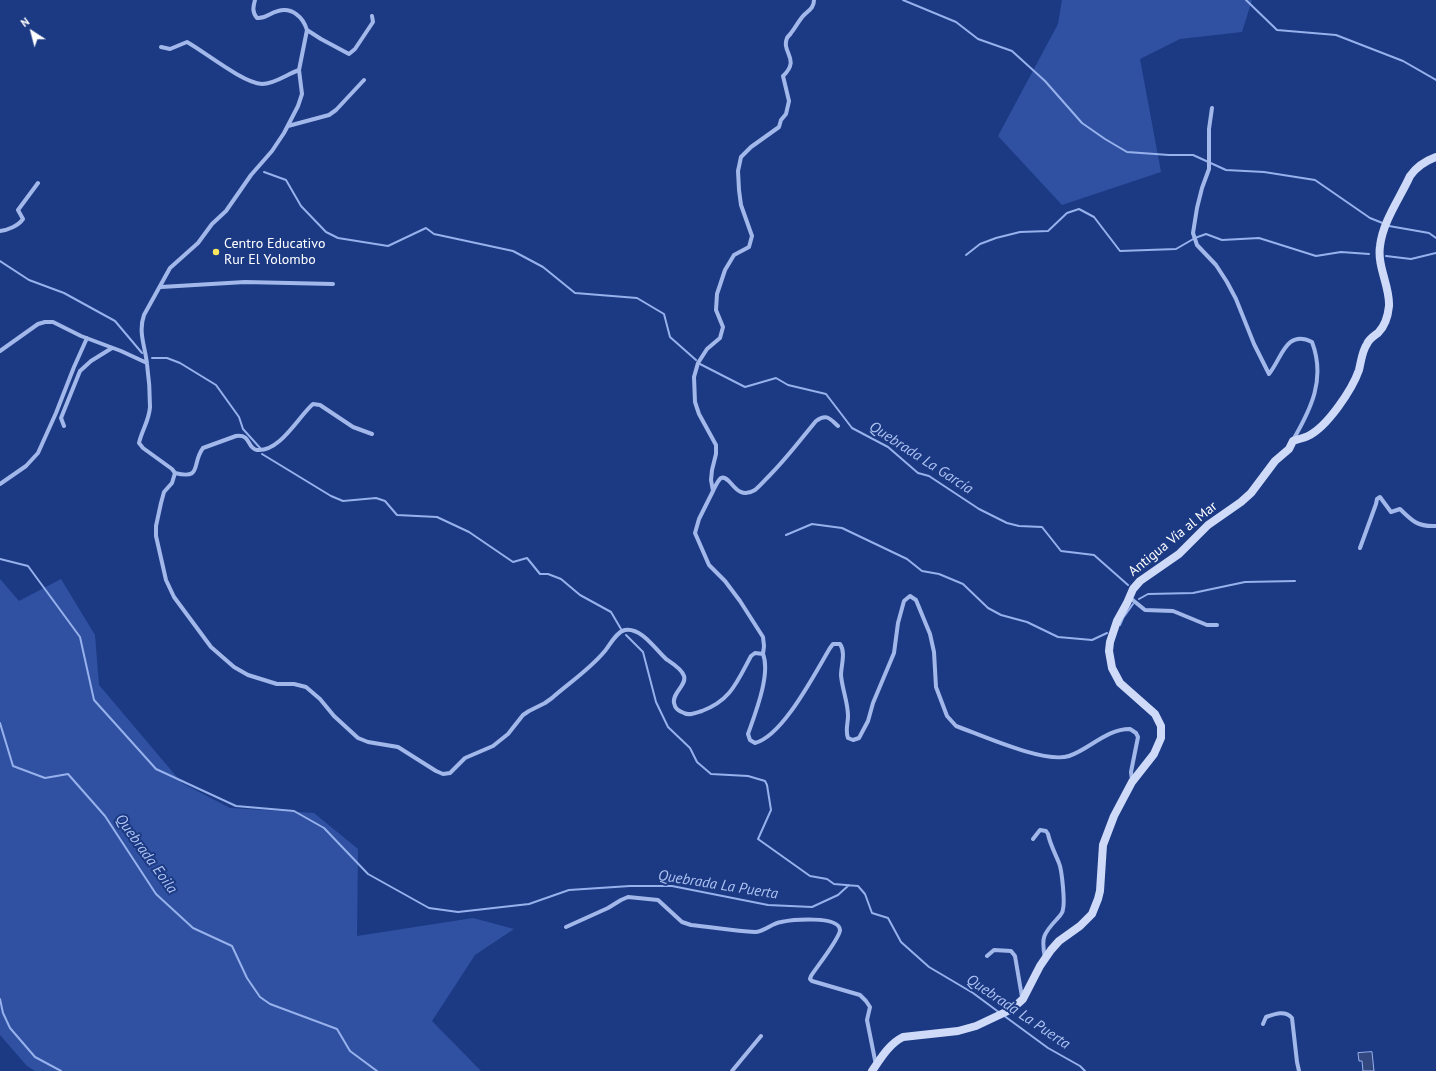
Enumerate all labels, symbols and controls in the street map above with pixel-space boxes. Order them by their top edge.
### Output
north arrow [12,12,52,52]
text: N [18,15,32,30]
place label: Centro Educativo Rur El Yolombo [224,236,325,268]
marker: Centro Educativo Rur El Yolombo [211,247,221,257]
water label: Quebrada La García [866,418,976,498]
street label: Antigua Vía al Mar [1125,498,1221,580]
water label: Quebrada Eoila [111,811,181,897]
water label: Quebrada La Puerta [657,867,779,903]
water label: Quebrada La Puerta [963,971,1073,1053]

